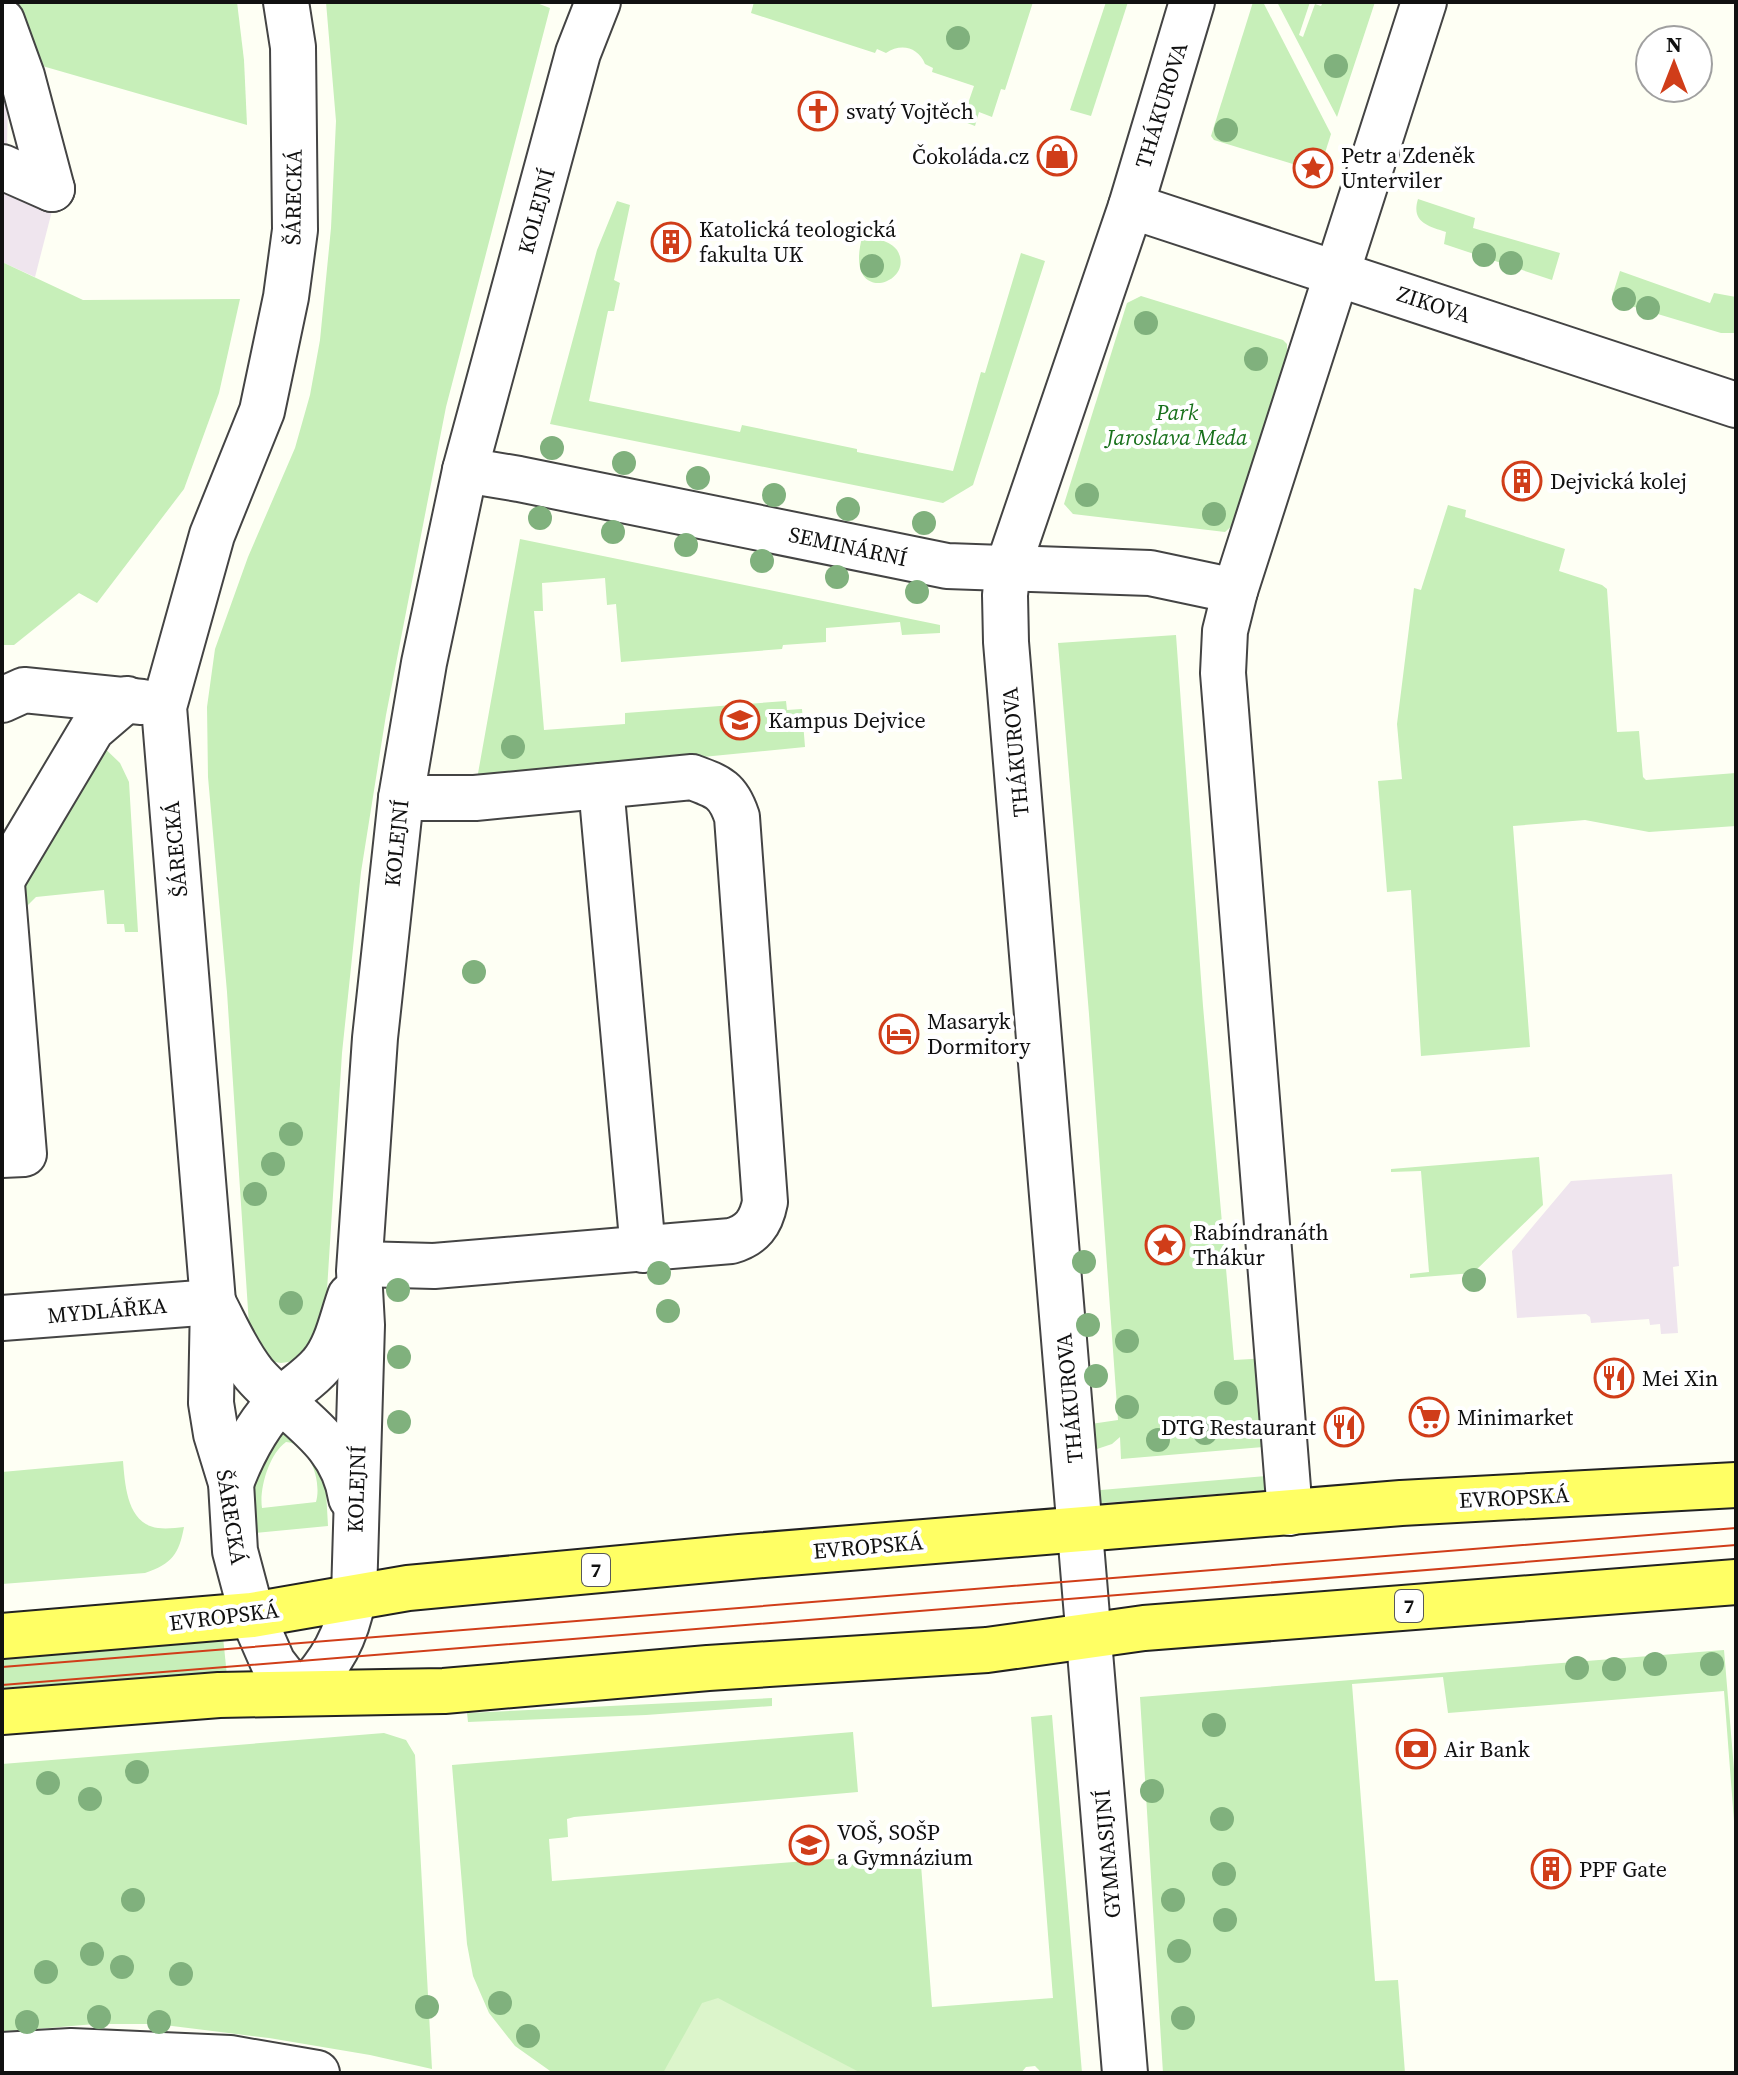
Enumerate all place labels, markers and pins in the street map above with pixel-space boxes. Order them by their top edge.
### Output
church icon: svatý Vojtěch [797,90,839,132]
place label: svatý Vojtěch [846,96,974,126]
shop icon: Čokoláda.cz [1036,135,1078,177]
place label: Petr a Zdeněk Unterviler [1341,140,1476,195]
place label: Čokoláda.cz [912,141,1029,171]
place icon: Petr a Zdeněk Unterviler [1292,147,1334,189]
place label: Katolická teologická fakulta UK [699,214,897,269]
building icon: Katolická teologická fakulta UK [650,221,692,263]
building icon: Dejvická kolej [1501,460,1543,502]
place label: Dejvická kolej [1550,466,1687,496]
school or university icon: Kampus Dejvice [719,699,761,741]
place label: Kampus Dejvice [768,705,926,735]
place label: Masaryk Dormitory [927,1006,1031,1061]
hotel icon: Masaryk Dormitory [878,1013,920,1055]
place label: Rabíndranáth Thákur [1193,1217,1329,1272]
place icon: Rabíndranáth Thákur [1144,1224,1186,1266]
restaurant icon: Mei Xin [1593,1357,1635,1399]
place label: Mei Xin [1642,1363,1718,1393]
supermarket icon: Minimarket [1408,1396,1450,1438]
place label: Minimarket [1457,1402,1574,1432]
restaurant icon: DTG Restaurant [1323,1406,1365,1448]
place label: DTG Restaurant [1161,1412,1317,1442]
bank icon: Air Bank [1395,1728,1437,1770]
place label: Air Bank [1444,1734,1531,1764]
place label: VOŠ, SOŠP a Gymnázium [837,1817,973,1872]
school or university icon: VOŠ, SOŠP a Gymnázium [788,1824,830,1866]
building icon: PPF Gate [1530,1848,1572,1890]
place label: PPF Gate [1579,1854,1667,1884]

